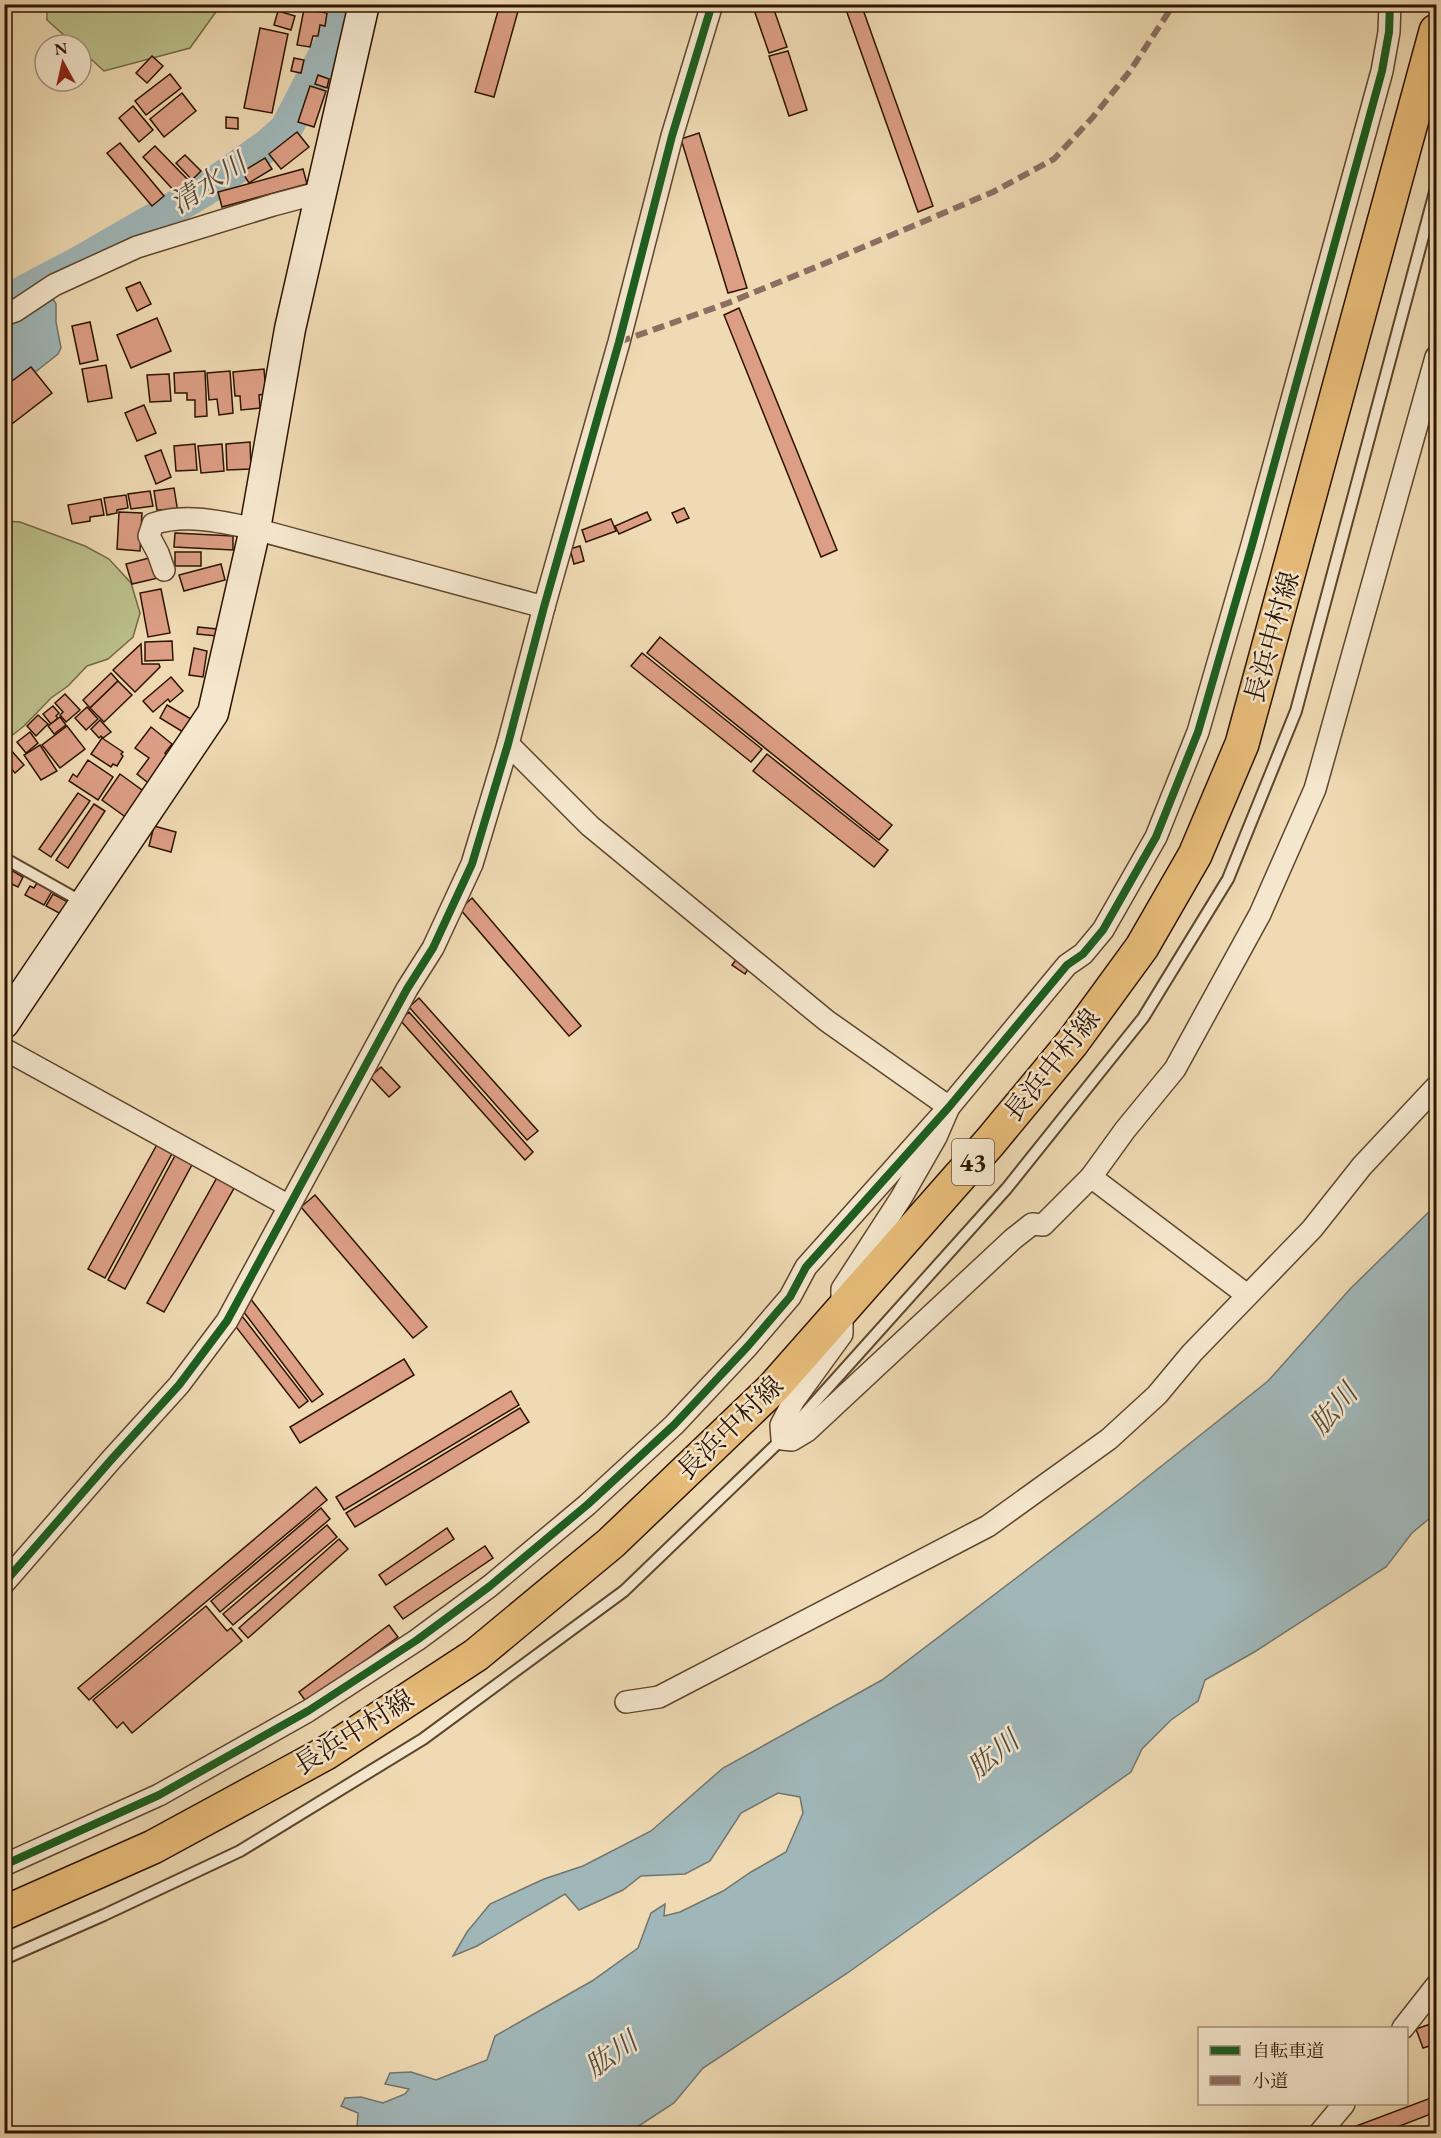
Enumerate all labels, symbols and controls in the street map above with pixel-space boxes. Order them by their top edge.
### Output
north arrow [33,33,93,93]
text: N [53,37,69,60]
water label: 清水川 [163,143,256,221]
street label: 長浜中村線 [1236,567,1307,707]
street label: 長浜中村線 [996,1001,1108,1128]
road number: 43 [952,1139,994,1185]
street label: 長浜中村線 [669,1368,790,1487]
water label: 肱川 [1301,1374,1367,1442]
street label: 長浜中村線 [287,1681,420,1782]
water label: 肱川 [960,1721,1028,1786]
water label: 肱川 [578,2021,647,2085]
legend [1198,2027,1408,2105]
text: 自転車道 [1252,2039,1324,2062]
text: 小道 [1252,2069,1288,2092]

